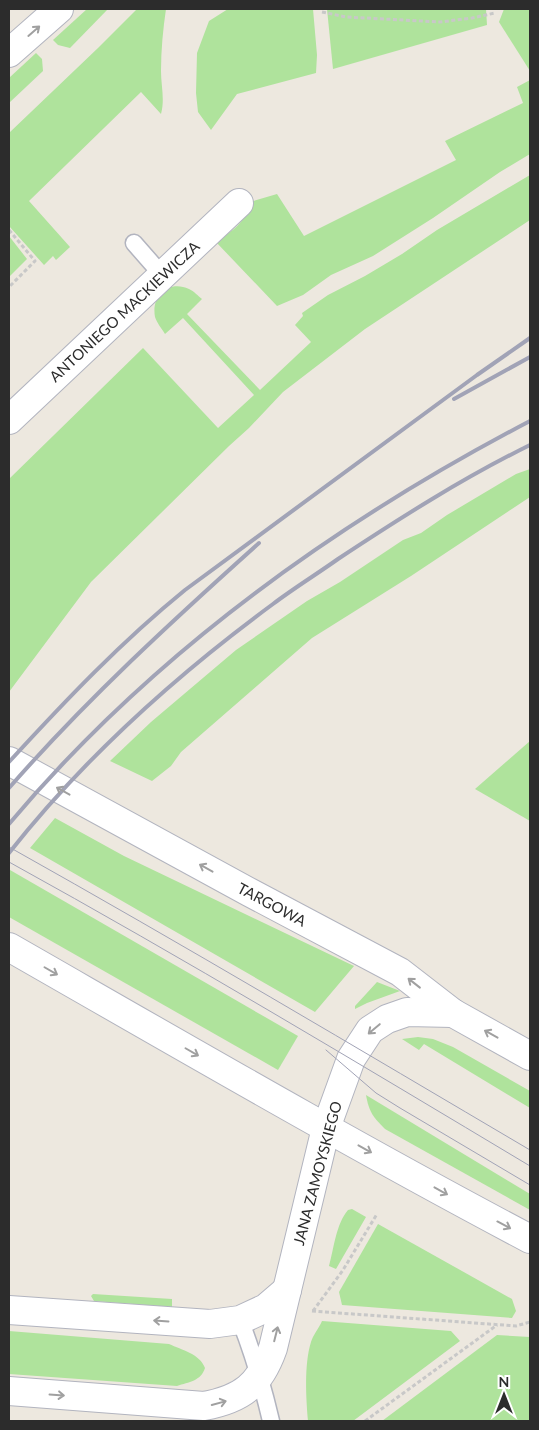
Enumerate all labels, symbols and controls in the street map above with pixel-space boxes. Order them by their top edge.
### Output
one-way arrow [27,25,40,36]
street label: ANTONIEGO MACKIEWICZA [45,236,203,385]
one-way arrow [56,786,71,795]
one-way arrow [199,863,213,873]
street label: TARGOWA [235,878,310,930]
one-way arrow [43,967,58,977]
one-way arrow [407,978,421,988]
one-way arrow [367,1023,380,1034]
one-way arrow [485,1029,499,1039]
one-way arrow [185,1047,200,1057]
street label: JANA ZAMOYSKIEGO [289,1099,345,1247]
one-way arrow [357,1145,371,1155]
one-way arrow [433,1187,448,1196]
one-way arrow [497,1220,512,1230]
one-way arrow [154,1316,170,1325]
one-way arrow [272,1327,281,1343]
north arrow [479,1370,529,1420]
text: N [499,1373,509,1390]
one-way arrow [49,1390,65,1399]
one-way arrow [211,1398,227,1407]

